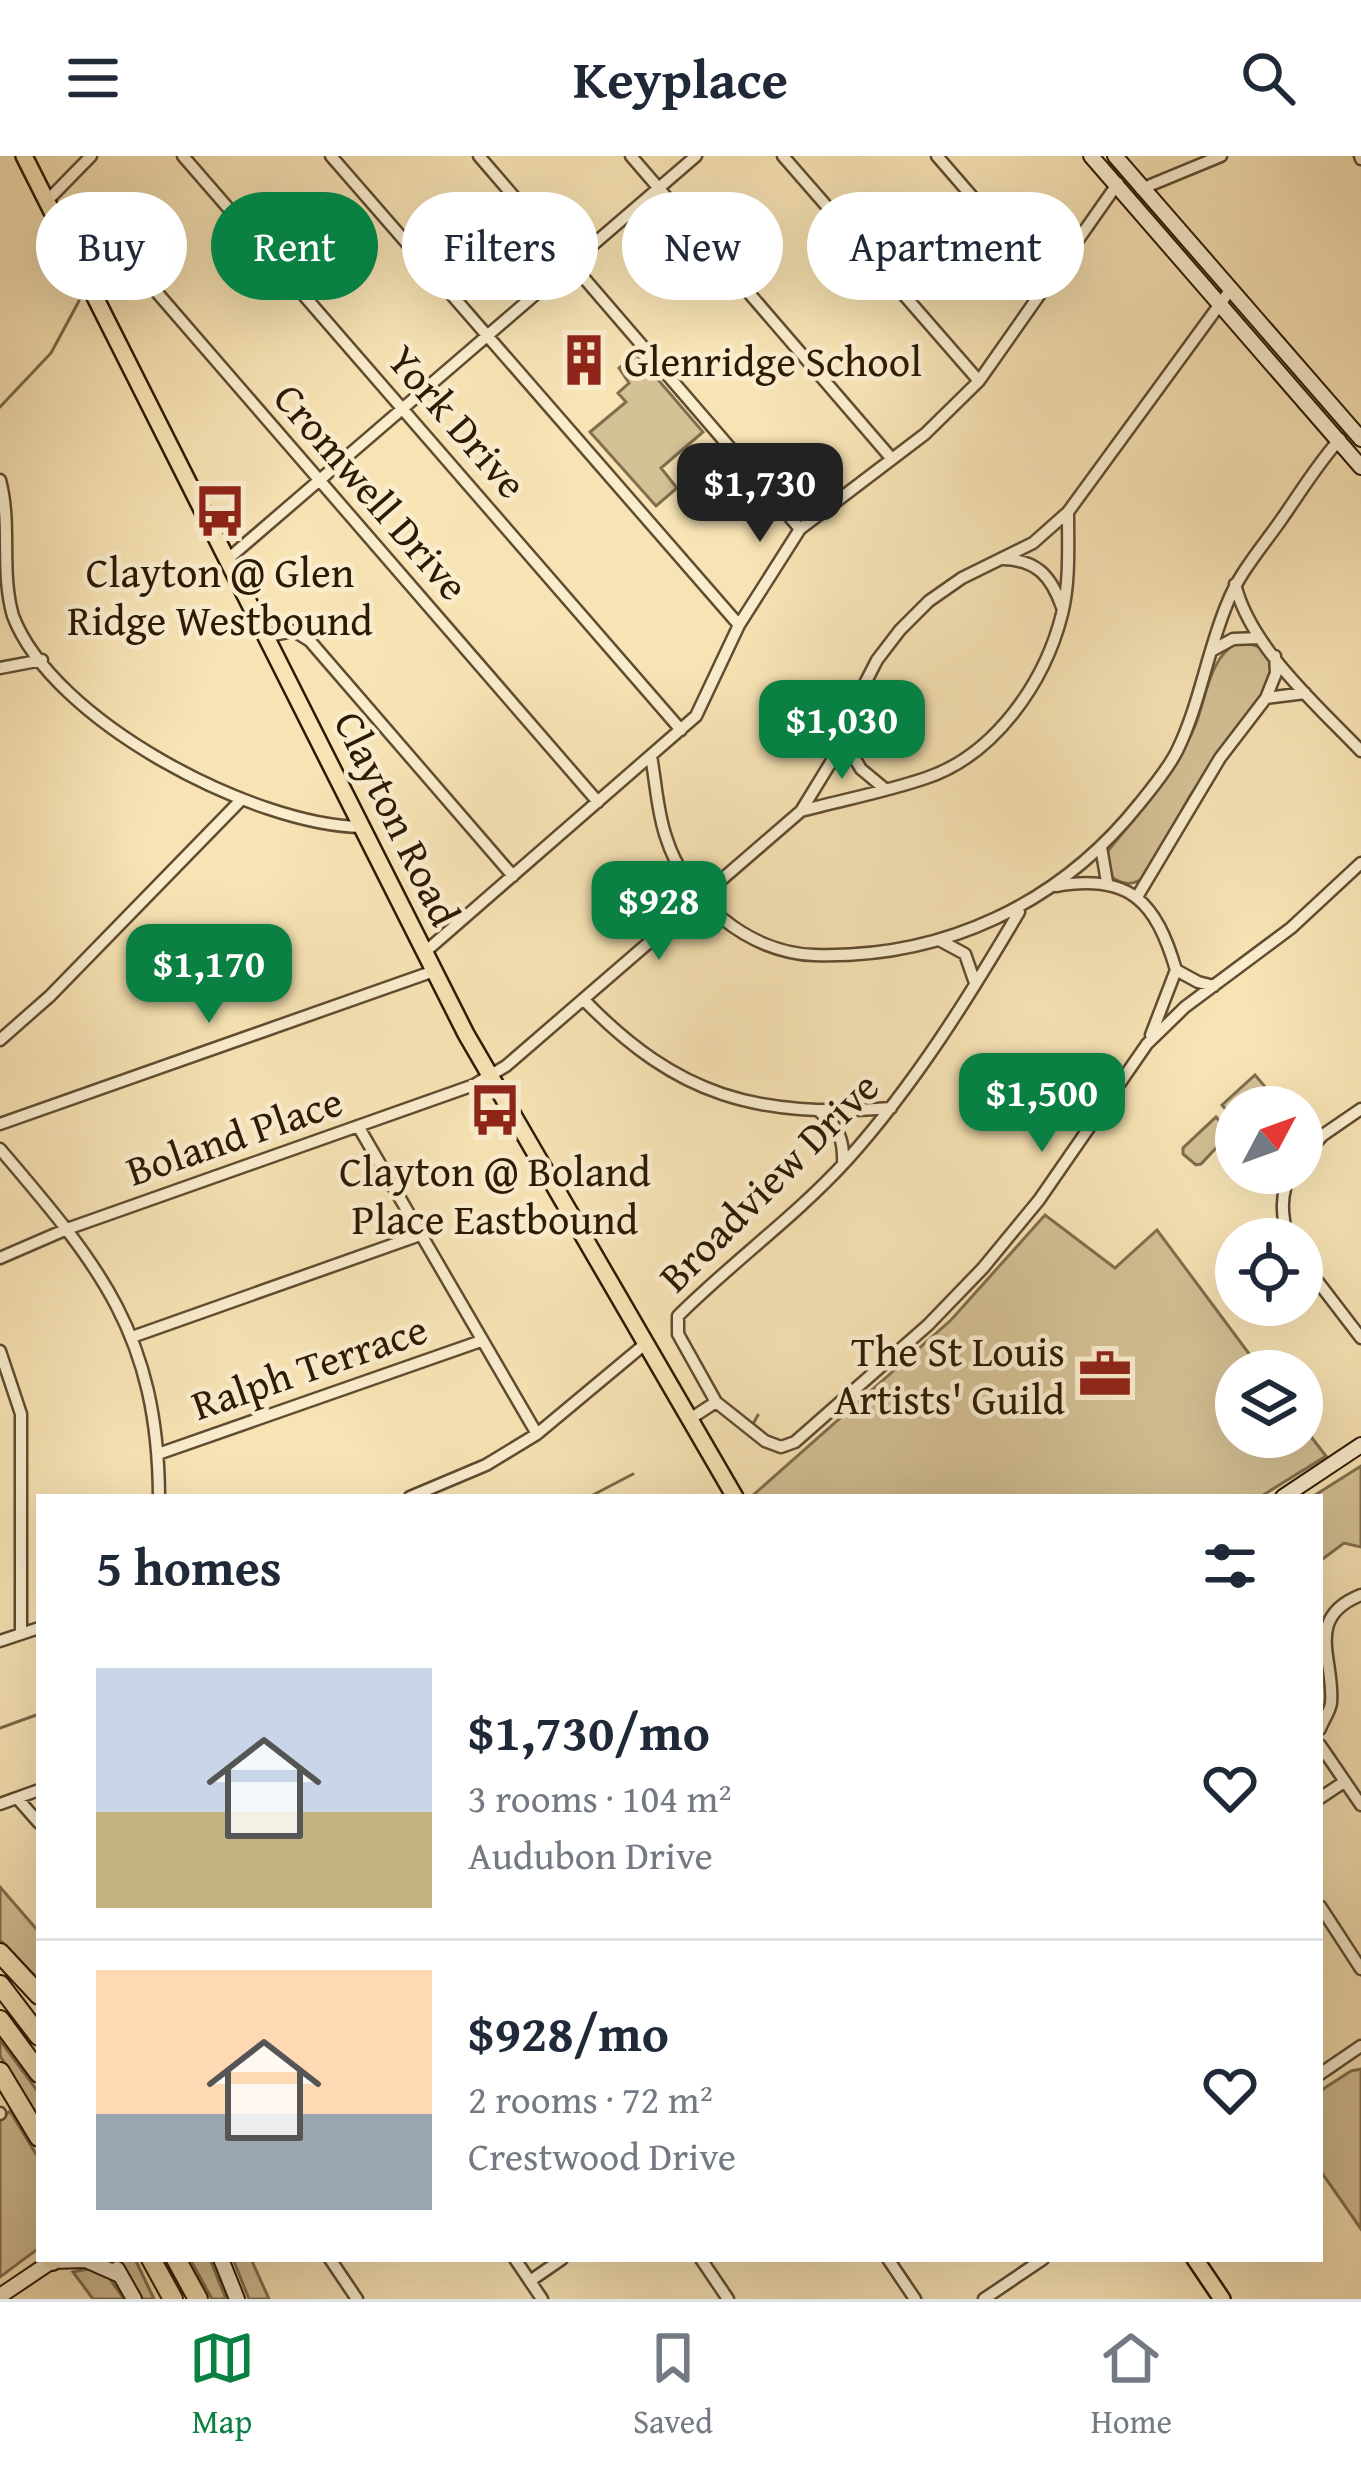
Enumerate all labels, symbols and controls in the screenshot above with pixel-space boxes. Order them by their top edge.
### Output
text: Keyplace [573,39,788,118]
icon: menu [60,45,126,111]
icon: search [1235,45,1301,111]
chip: Buy [36,192,187,300]
chip: Rent [211,192,378,300]
chip: Filters [402,192,598,300]
chip: New [622,192,783,300]
chip: Apartment [807,192,1084,300]
place label: Glenridge School [624,330,922,391]
street label: York Drive [374,331,542,511]
building icon: Glenridge School [555,331,613,389]
street label: Cromwell Drive [260,369,484,613]
pin: $1,730 [662,443,858,545]
text: $1,730 [704,453,816,510]
bus stop icon: Clayton @ Glen Ridge Westbound [191,482,249,540]
place label: Clayton @ Glen Ridge Westbound [67,541,373,650]
pin: $1,030 [744,680,940,782]
text: $1,030 [786,690,898,747]
street label: Clayton Road [320,700,477,936]
pin: $928 [588,861,730,963]
text: $928 [619,871,699,928]
pin: $1,170 [111,924,307,1026]
text: $1,170 [153,934,265,991]
pin: $1,500 [944,1053,1140,1155]
street label: Broadview Drive [644,1057,892,1305]
text: $1,500 [986,1063,1098,1120]
street label: Boland Place [118,1070,350,1200]
bus stop icon: Clayton @ Boland Place Eastbound [466,1081,524,1139]
north arrow [1215,1086,1323,1194]
map controls [1215,1086,1323,1458]
place label: Clayton @ Boland Place Eastbound [339,1140,651,1249]
button: locate [1215,1218,1323,1326]
street label: Ralph Terrace [183,1297,435,1435]
place label: The St Louis Artists' Guild [834,1320,1066,1429]
office icon: The St Louis Artists' Guild [1076,1345,1134,1403]
button: layers [1215,1350,1323,1458]
text: 5 homes [96,1529,282,1604]
icon: filters [1197,1533,1263,1599]
text: $1,730/mo [468,1694,710,1769]
icon: home [192,1716,336,1860]
icon: heart [1197,1755,1263,1821]
text: 3 rooms · 104 m² [468,1769,732,1826]
text: Audubon Drive [468,1826,713,1883]
text: $928/mo [468,1995,669,2070]
icon: home [192,2018,336,2162]
icon: heart [1197,2057,1263,2123]
text: 2 rooms · 72 m² [468,2070,713,2127]
text: Crestwood Drive [468,2127,736,2184]
tab: Map [189,2325,255,2445]
tab: Saved [633,2325,713,2445]
tab: Home [1091,2325,1172,2445]

